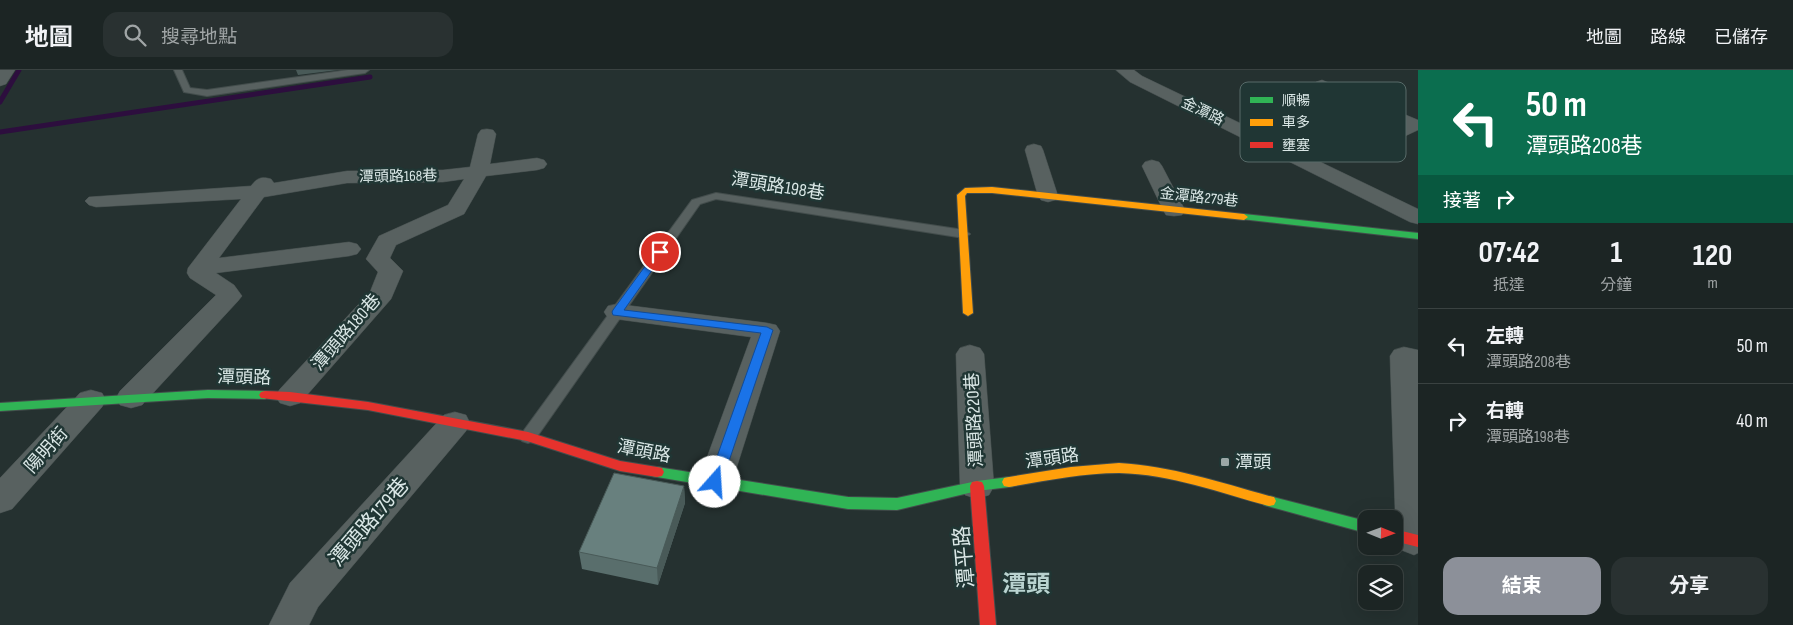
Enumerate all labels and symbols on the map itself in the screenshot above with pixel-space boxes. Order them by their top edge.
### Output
legend [1240,82,1406,162]
text: 順暢 [1282,92,1310,109]
street label: 金潭路 [1178,93,1227,130]
text: 車多 [1282,114,1310,131]
text: 壅塞 [1282,137,1310,154]
street label: 潭頭路168巷 [359,166,437,187]
street label: 潭頭路198巷 [730,169,826,204]
street label: 金潭路279巷 [1159,184,1239,211]
pin [639,231,681,273]
street label: 潭頭路180巷 [308,290,385,375]
street label: 潭頭路 [217,367,271,388]
street label: 潭頭路220巷 [962,372,987,468]
street label: 陽明街 [21,423,72,477]
street label: 潭頭路 [615,436,672,467]
street label: 潭頭路 [1024,444,1080,473]
place label: 潭頭 [1235,452,1271,473]
position arrow [688,455,740,507]
marker: 潭頭 [1219,456,1231,468]
street label: 潭頭路179巷 [324,473,415,572]
north arrow [1358,510,1402,555]
street label: 潭平路 [949,524,980,589]
district label: 潭頭 [1002,570,1050,599]

